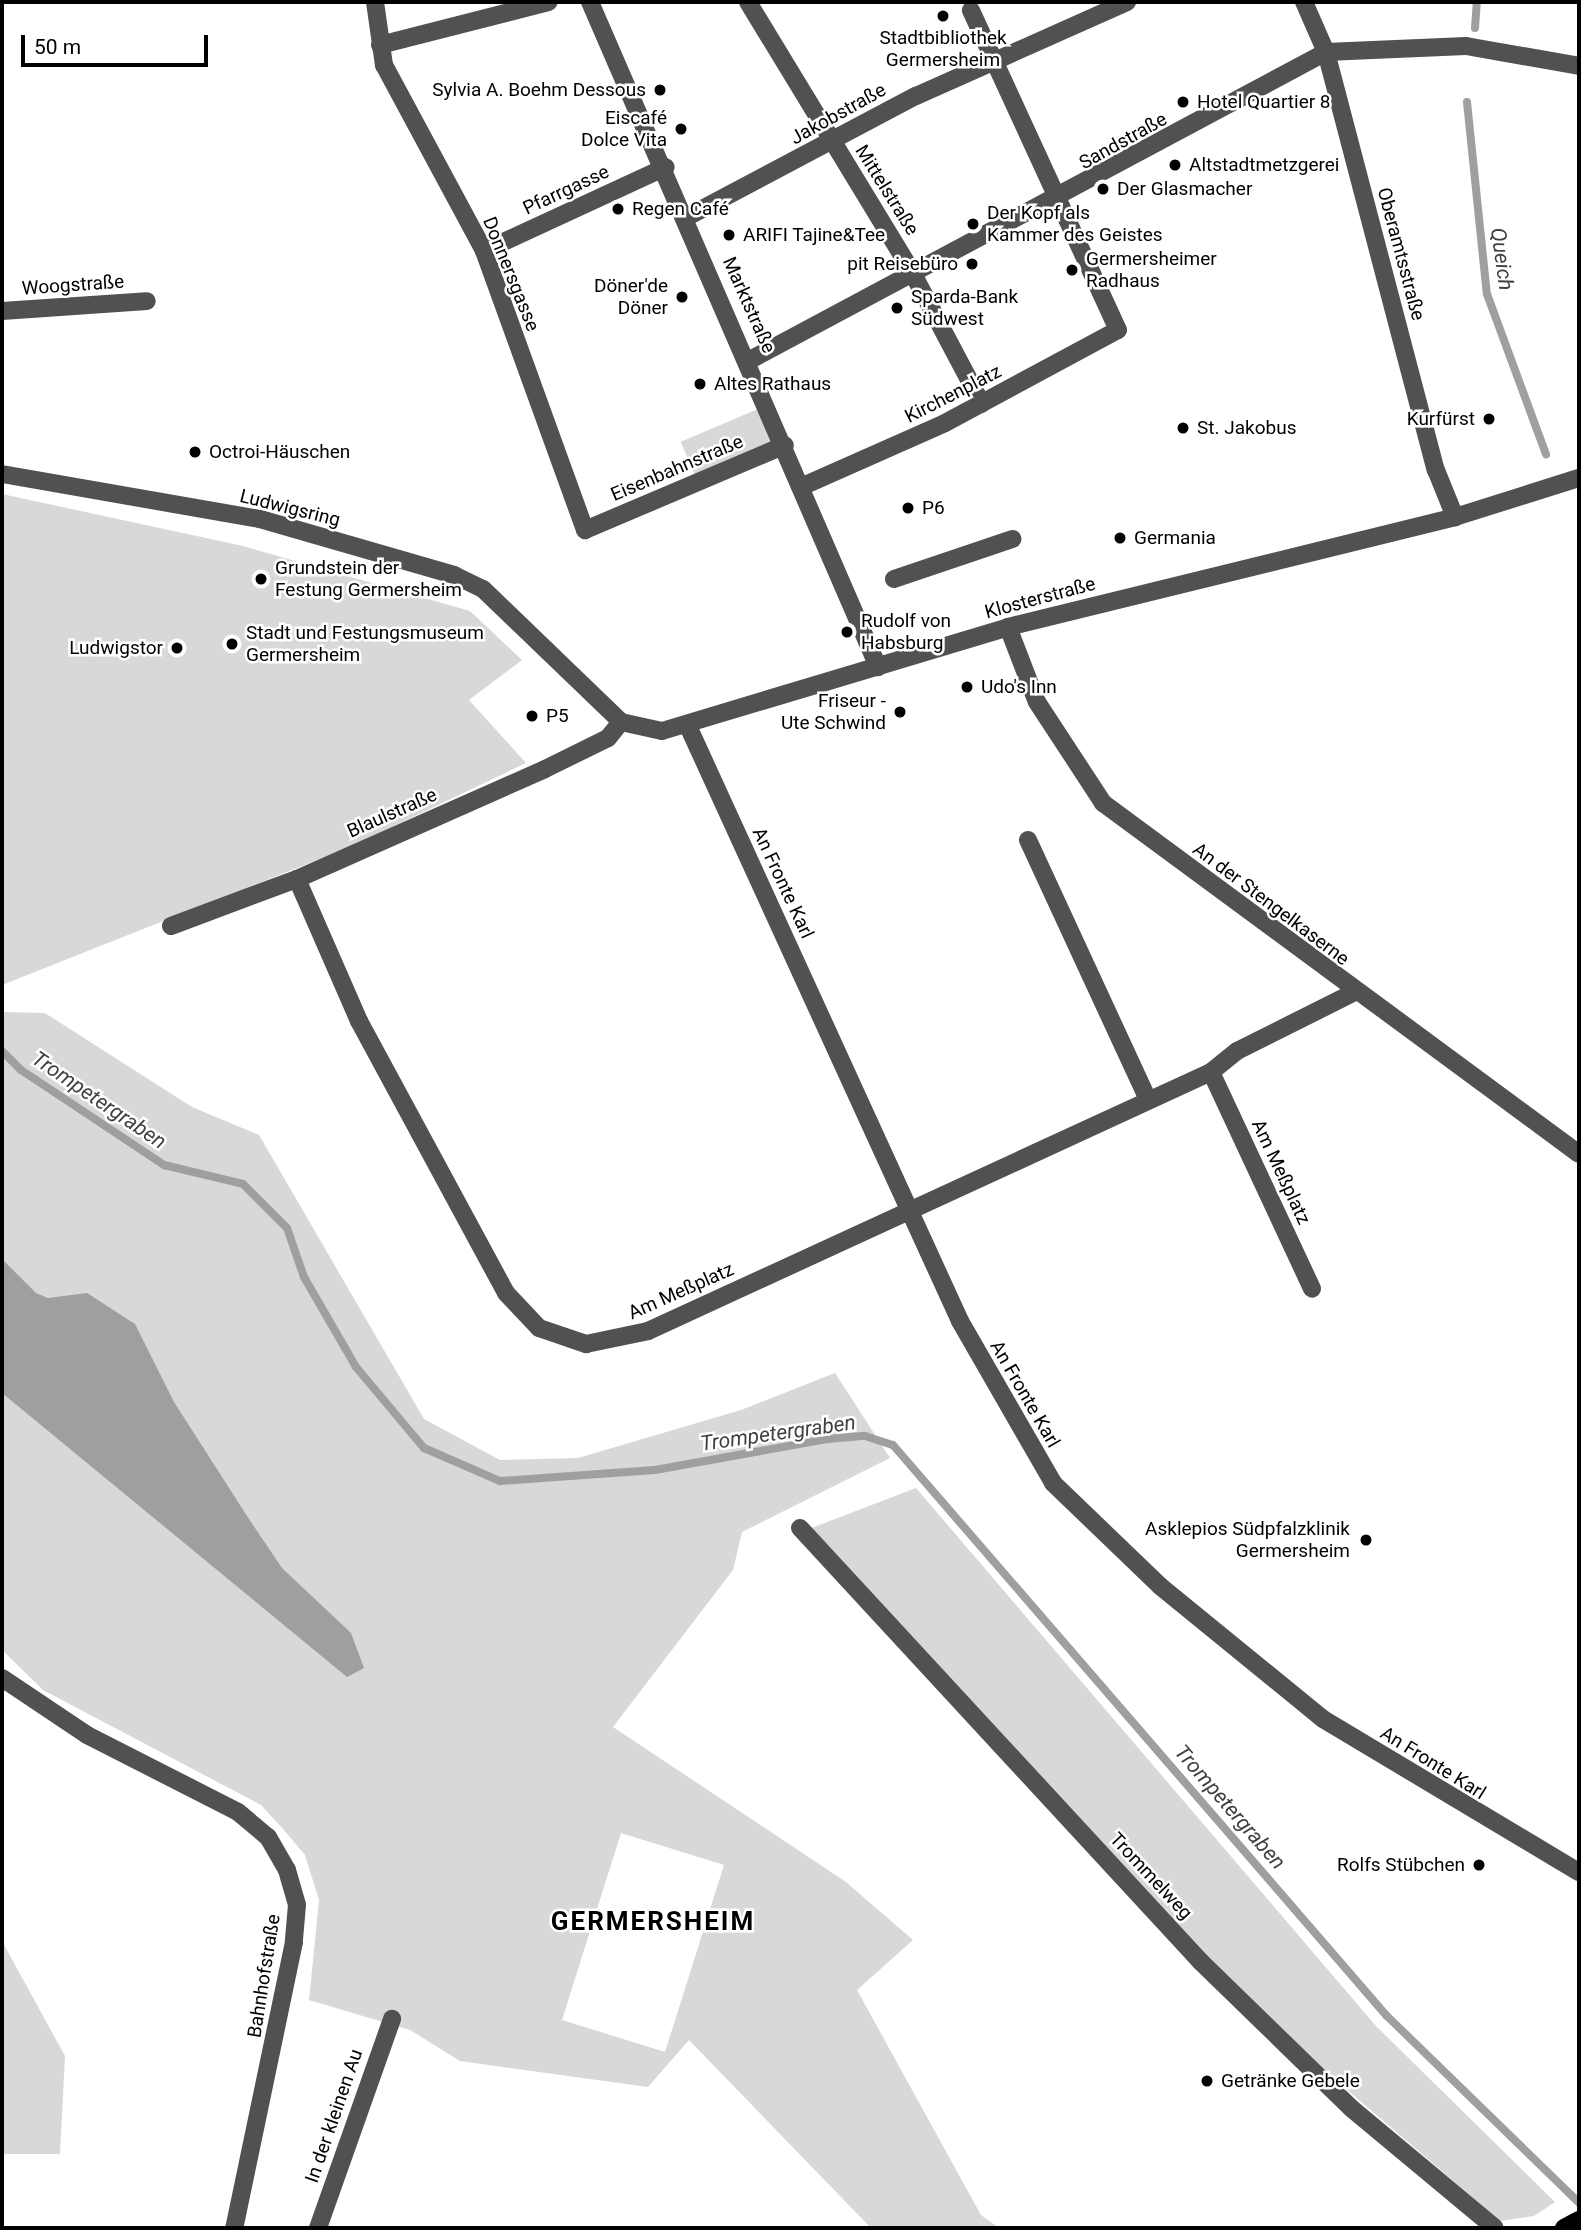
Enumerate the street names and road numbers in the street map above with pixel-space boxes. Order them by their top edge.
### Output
street label: Jakobstraße [786,78,890,150]
street label: Sandstraße [1075,108,1171,174]
street label: Mittelstraße [850,141,924,239]
street label: Pfarrgasse [519,160,613,220]
street label: Oberamtsstraße [1372,185,1430,323]
street label: Donnersgasse [478,213,544,335]
street label: Marktstraße [718,253,780,357]
street label: Woogstraße [21,270,125,300]
street label: Kirchenplatz [901,360,1005,428]
street label: Eisenbahnstraße [607,430,747,506]
street label: Ludwigsring [237,485,343,531]
street label: Klosterstraße [982,572,1098,624]
street label: Blaulstraße [344,783,440,843]
street label: An Fronte Karl [747,824,819,942]
street label: An der Stengelkaserne [1188,838,1354,970]
street label: Am Meßplatz [1247,1116,1315,1228]
street label: Am Meßplatz [625,1258,737,1324]
street label: An Fronte Karl [985,1336,1065,1452]
street label: An Fronte Karl [1376,1722,1490,1804]
street label: Trommelweg [1105,1828,1197,1924]
street label: Bahnhofstraße [243,1913,285,2039]
street label: In der kleinen Au [300,2046,368,2186]

